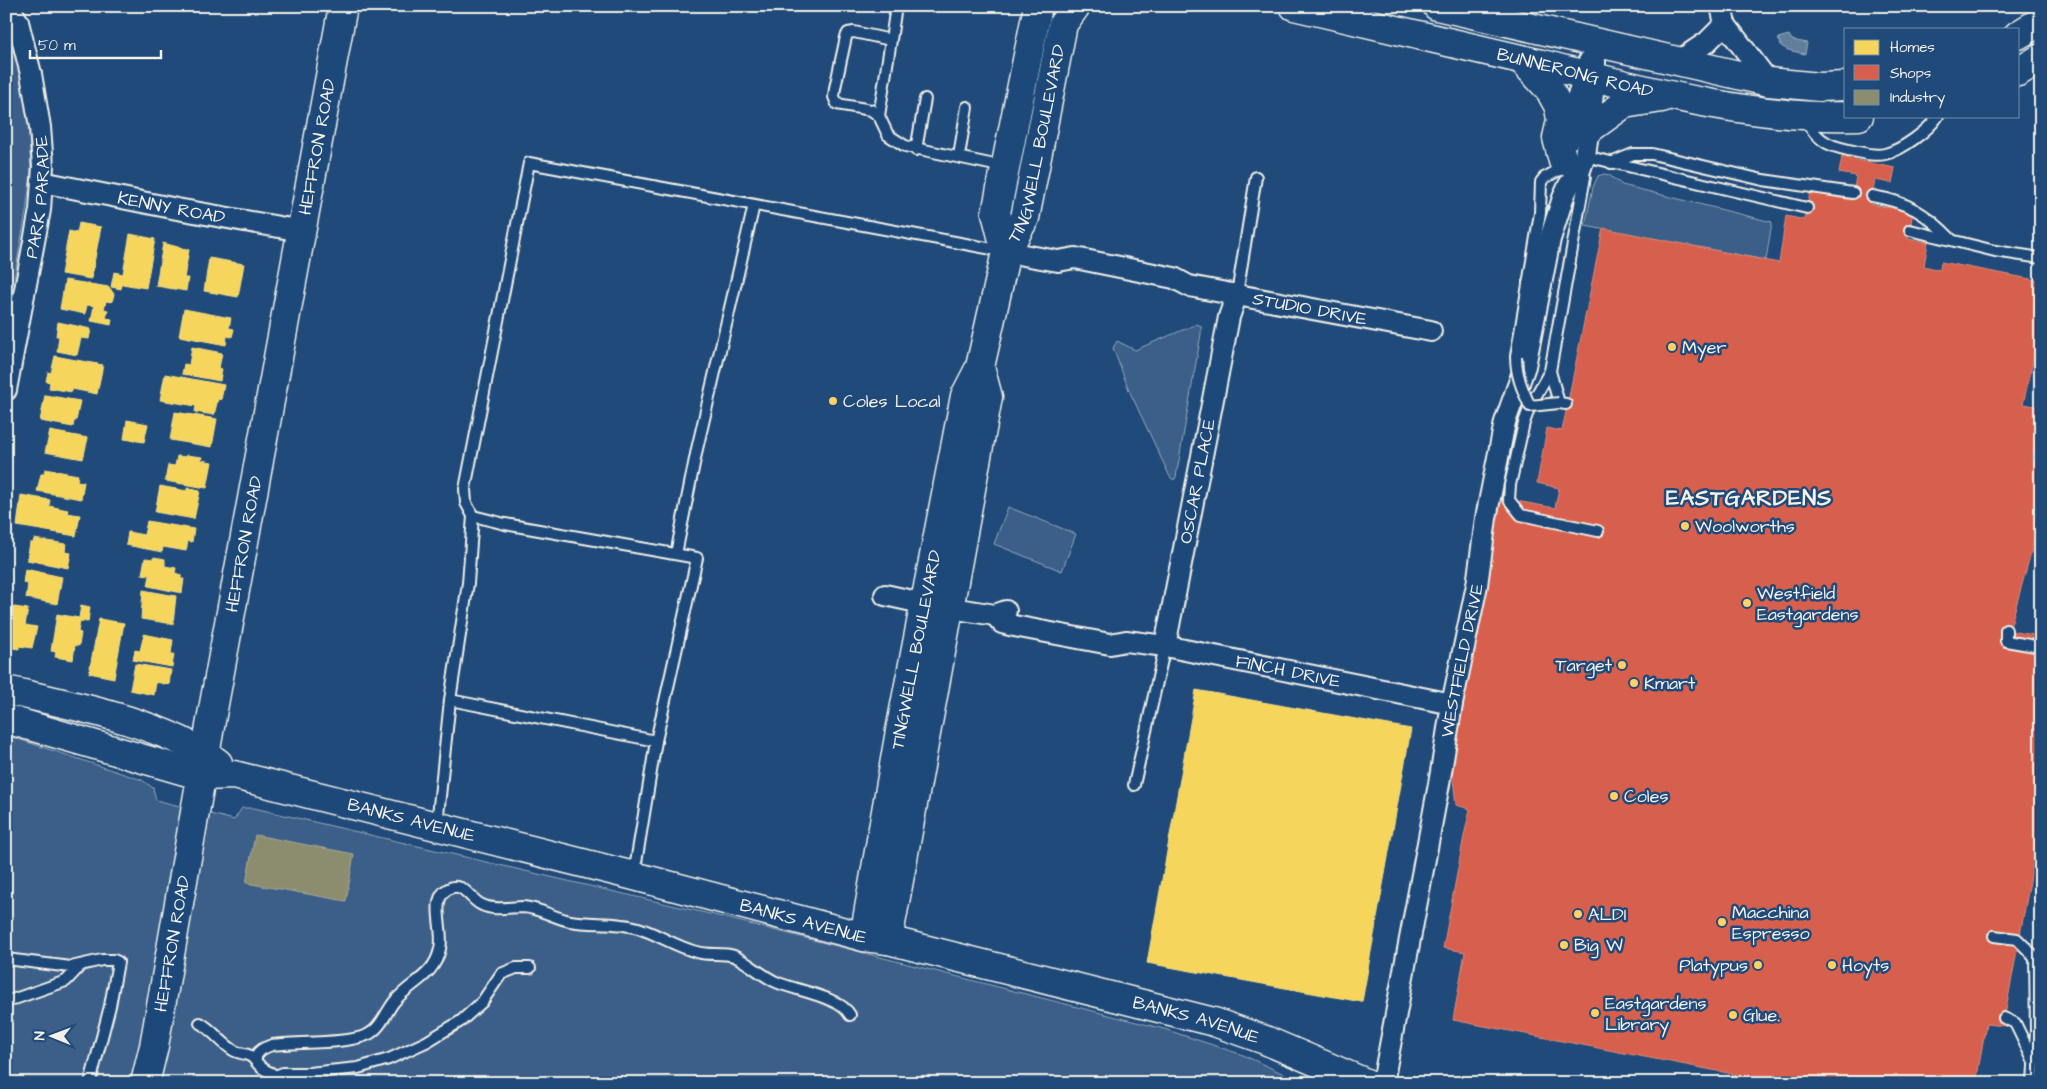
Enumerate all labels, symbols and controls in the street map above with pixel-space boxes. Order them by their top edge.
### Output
scale bar [30,28,161,60]
legend [1844,28,2020,118]
text: 50 m [38,35,76,56]
text: Homes [1890,37,1935,58]
street label: TINGWELL BOULEVARD [1002,42,1072,247]
street label: BUNNERONG ROAD [1494,42,1656,104]
text: Shops [1890,63,1932,84]
street label: HEFFRON ROAD [293,76,342,217]
text: Industry [1890,87,1945,109]
street label: PARK PARADE [19,134,56,261]
street label: KENNY ROAD [115,185,228,230]
street label: STUDIO DRIVE [1251,286,1369,332]
place label: Myer [1682,335,1727,361]
marker: Myer [1666,341,1678,353]
place label: Coles Local [843,389,941,414]
marker: Coles Local [827,395,839,407]
street label: OSCAR PLACE [1173,416,1222,546]
street label: HEFFRON ROAD [219,474,269,614]
district label: EASTGARDENS [1666,483,1832,514]
place label: Woolworths [1695,514,1795,539]
marker: Woolworths [1679,520,1691,532]
street label: TINGWELL BOULEVARD [885,547,948,752]
street label: WESTFIELD DRIVE [1435,581,1490,739]
place label: Westfield Eastgardens [1757,581,1859,628]
marker: Westfield Eastgardens [1741,597,1753,609]
street label: FINCH DRIVE [1233,649,1343,694]
place label: Target [1555,653,1613,679]
marker: Target [1616,659,1628,671]
place label: Kmart [1644,671,1696,696]
marker: Kmart [1628,677,1640,689]
place label: Coles [1624,784,1668,809]
marker: Coles [1608,790,1620,802]
street label: BANKS AVENUE [345,792,478,848]
street label: HEFFRON ROAD [148,873,197,1014]
street label: BANKS AVENUE [737,893,870,950]
place label: Macchina Espresso [1732,900,1810,946]
place label: ALDI [1588,902,1626,927]
marker: ALDI [1572,908,1584,920]
marker: Macchina Espresso [1716,916,1728,928]
place label: Big W [1574,933,1623,959]
marker: Big W [1558,939,1570,951]
place label: Platypus [1679,953,1748,979]
place label: Hoyts [1842,953,1889,979]
marker: Platypus [1752,959,1764,971]
marker: Hoyts [1826,959,1838,971]
street label: BANKS AVENUE [1130,990,1263,1050]
place label: Eastgardens Library [1605,991,1707,1038]
place label: Glue. [1743,1003,1780,1028]
marker: Eastgardens Library [1589,1007,1601,1019]
marker: Glue. [1727,1009,1739,1021]
north arrow [28,1012,78,1062]
text: N [30,1031,50,1040]

